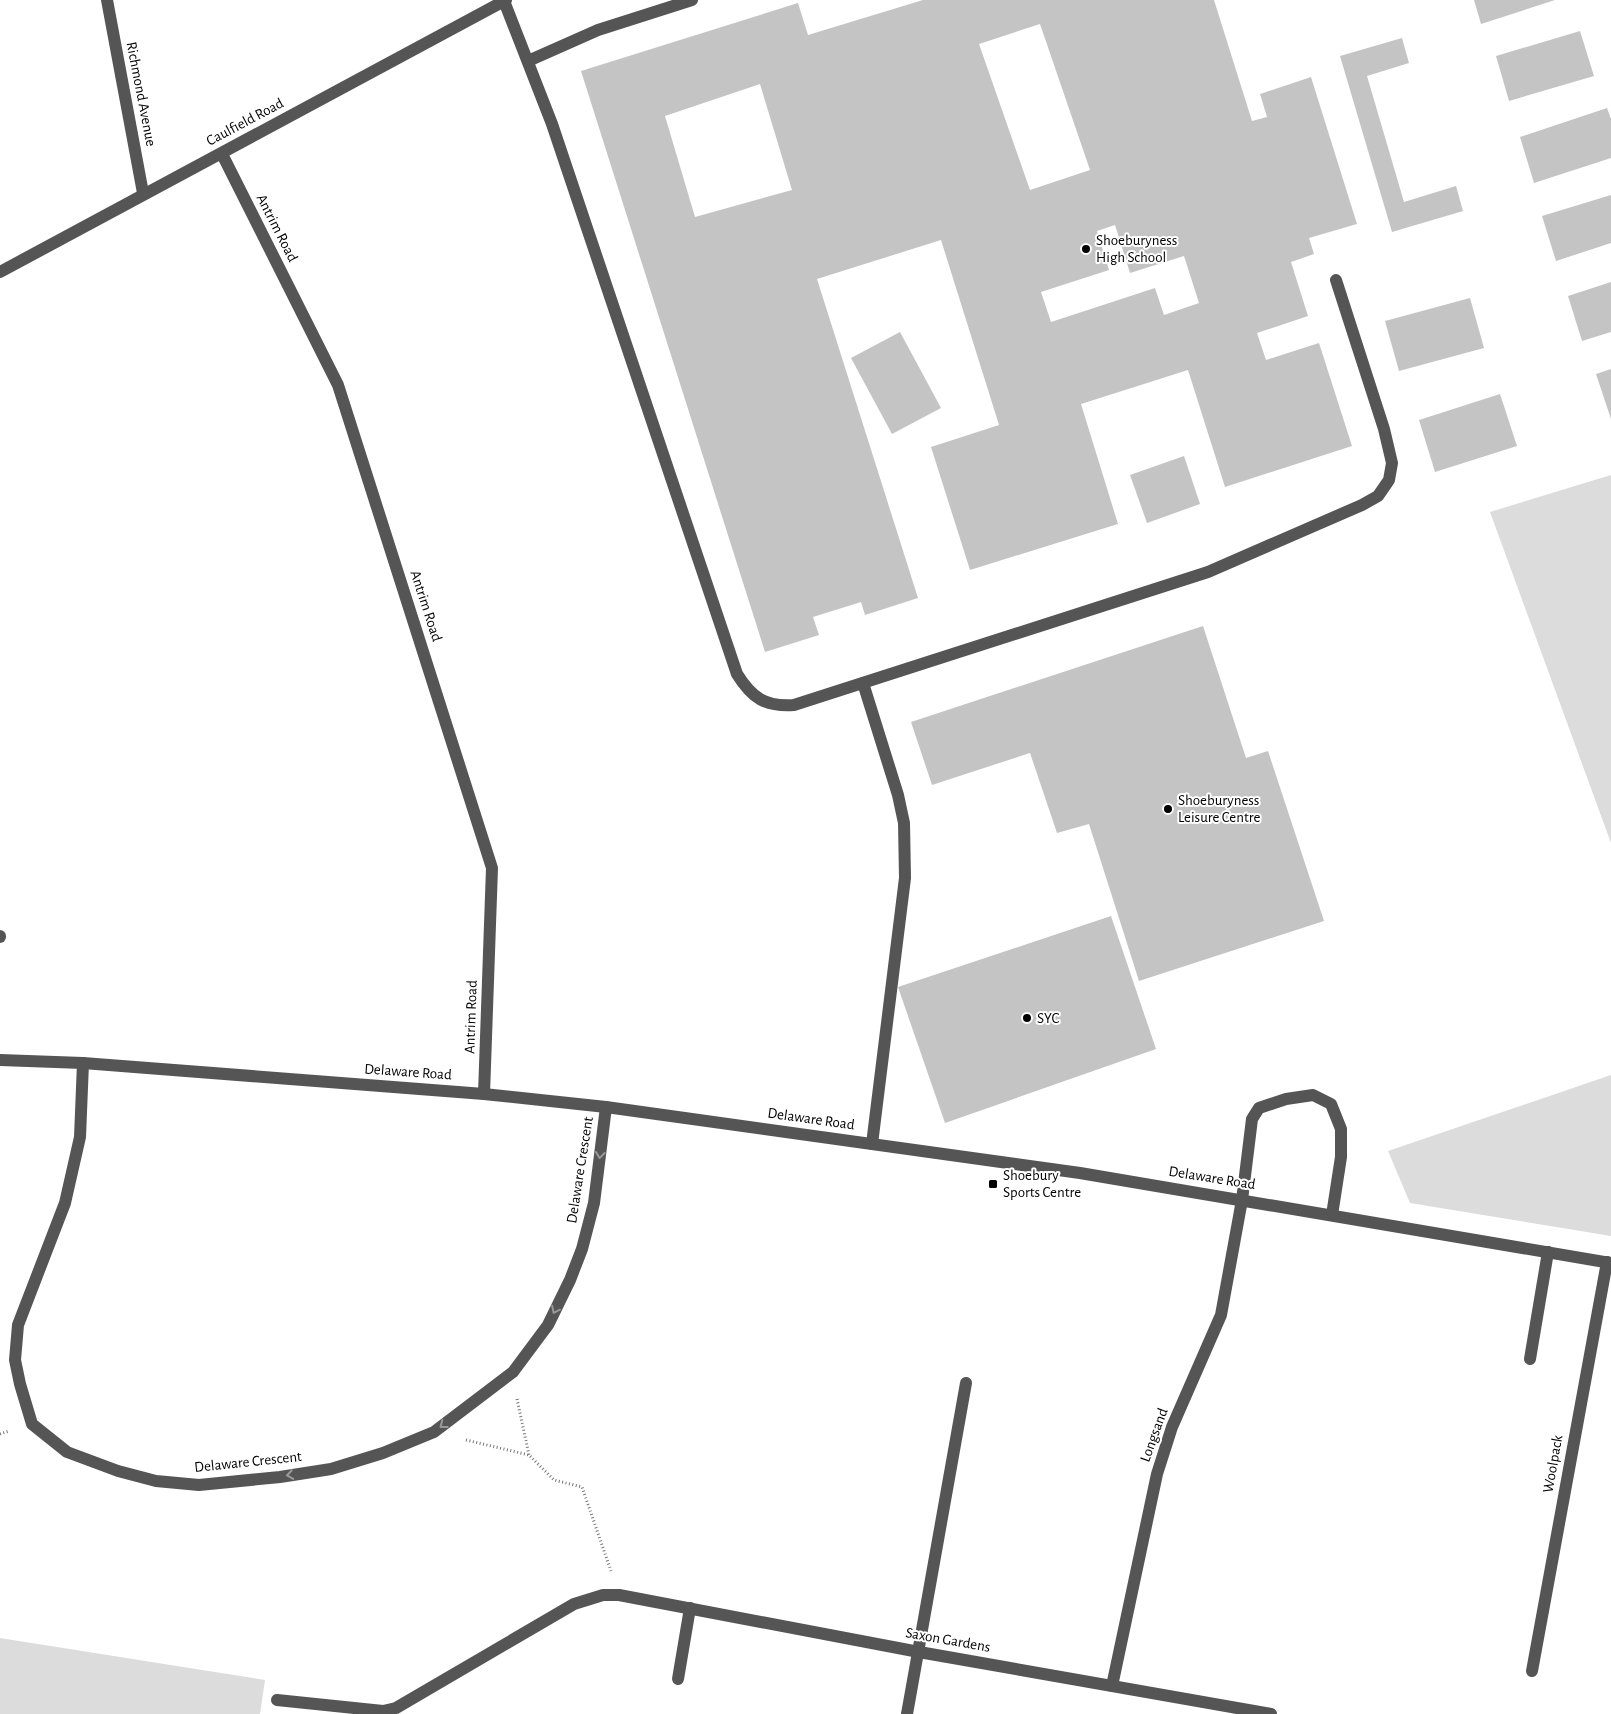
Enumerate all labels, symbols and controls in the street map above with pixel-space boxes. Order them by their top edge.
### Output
street label: Richmond Avenue [123,40,159,148]
street label: Caulfield Road [204,95,286,149]
street label: Antrim Road [254,192,301,264]
place label: Shoeburyness High School [1096,233,1177,265]
marker: Shoeburyness High School [1080,243,1092,255]
street label: Antrim Road [407,569,445,644]
place label: Shoeburyness Leisure Centre [1178,793,1261,825]
marker: Shoeburyness Leisure Centre [1162,803,1174,815]
street label: Antrim Road [462,980,480,1054]
place label: SYC [1037,1011,1059,1026]
marker: SYC [1021,1012,1033,1024]
street label: Delaware Road [364,1061,453,1083]
street label: Delaware Road [767,1105,856,1133]
street label: Delaware Crescent [564,1115,596,1224]
one-way arrow [595,1152,606,1160]
street label: Delaware Road [1167,1164,1257,1192]
place label: Shoebury Sports Centre [1003,1168,1081,1200]
marker: Shoebury Sports Centre [987,1178,999,1190]
one-way arrow [551,1305,561,1314]
street label: Longsand [1137,1406,1171,1464]
one-way arrow [439,1419,449,1428]
street label: Woolpack [1541,1434,1565,1494]
street label: Delaware Crescent [194,1449,303,1475]
one-way arrow [286,1470,294,1480]
street label: Saxon Gardens [904,1625,992,1655]

